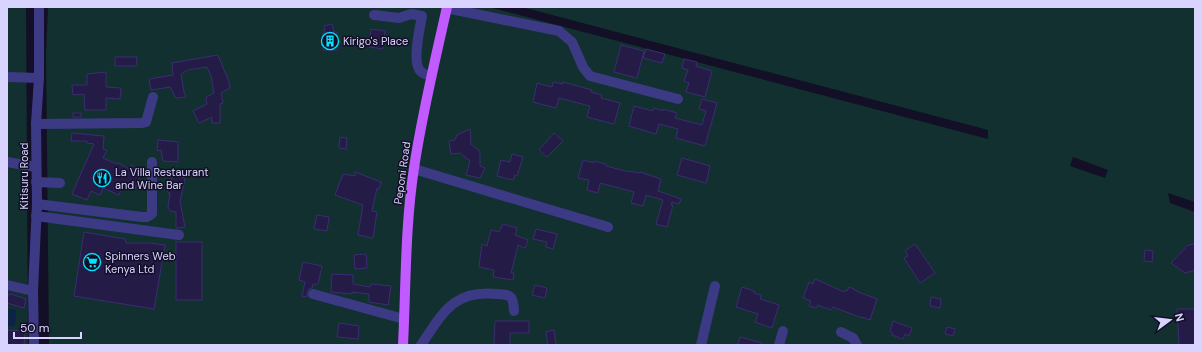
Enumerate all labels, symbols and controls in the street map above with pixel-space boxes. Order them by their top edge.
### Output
building icon: Kirigo's Place [320,31,340,51]
place label: Kirigo's Place [343,34,408,48]
street label: Peponi Road [391,141,413,205]
street label: Kitisuru Road [17,143,31,209]
place label: La Villa Restaurant and Wine Bar [115,165,209,192]
restaurant icon: La Villa Restaurant and Wine Bar [92,168,112,188]
place label: Spinners Web Kenya Ltd [105,249,176,276]
supermarket icon: Spinners Web Kenya Ltd [82,252,102,272]
north arrow [1150,300,1190,340]
text: N [1172,312,1187,323]
scale bar [14,314,81,340]
text: 50 m [20,320,49,336]

